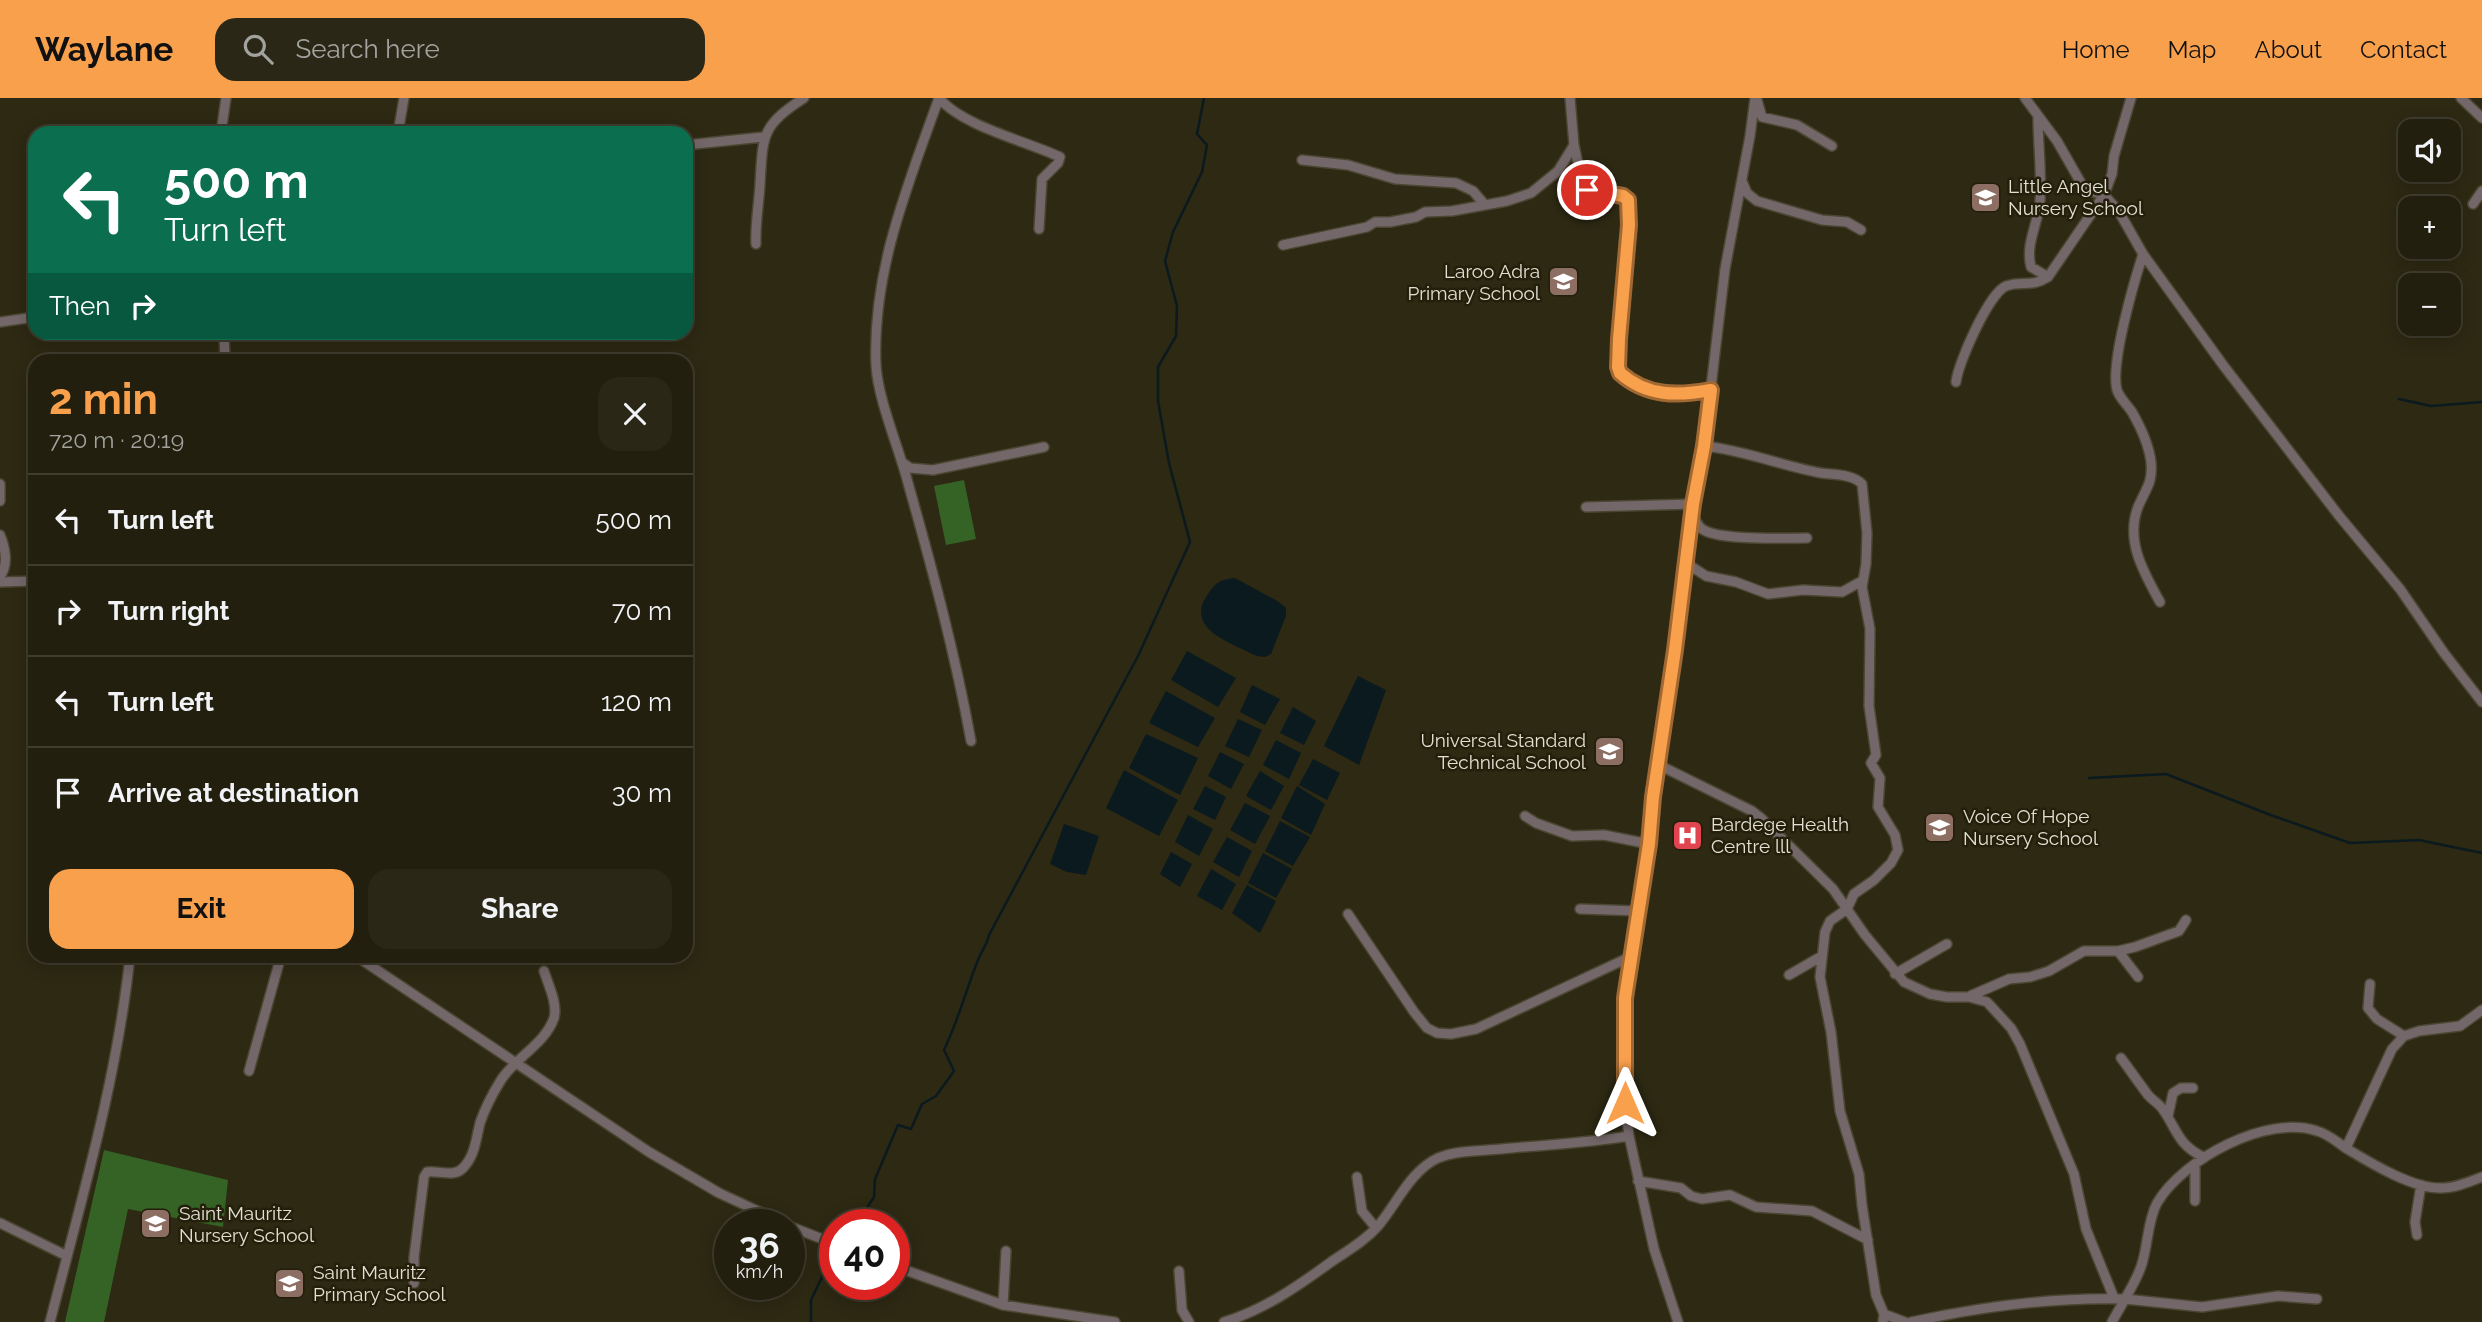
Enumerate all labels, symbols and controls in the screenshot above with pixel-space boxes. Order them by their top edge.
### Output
search box [215,18,705,81]
text: Waylane [35,30,173,69]
icon: search [239,30,277,68]
text: Search here [295,34,440,64]
text: Home [2062,35,2130,64]
text: Map [2168,35,2216,64]
text: About [2254,35,2322,64]
text: Contact [2360,35,2447,64]
map controls [2398,119,2461,336]
button: sound [2398,119,2461,182]
text: 500 m [164,152,309,209]
icon: left [49,154,140,245]
pin [1557,160,1617,220]
icon: arrive [1568,171,1606,209]
place label: Little Angel Nursery School [2008,175,2144,219]
school or university icon: Little Angel Nursery School [1968,180,2002,214]
button: + [2398,196,2461,259]
text: Turn left [164,211,286,248]
place label: Laroo Adra Primary School [1407,260,1541,304]
school or university icon: Laroo Adra Primary School [1546,265,1580,299]
button: − [2398,273,2461,336]
icon: right [124,287,162,325]
text: Then [49,291,110,321]
text: 2 min [49,375,158,424]
button: close [598,377,672,451]
text: 720 m · 20:19 [49,426,184,453]
icon: left [49,501,87,539]
text: Turn left [108,505,214,535]
text: 500 m [595,505,672,535]
icon: right [49,592,87,630]
text: Turn right [108,596,229,626]
text: 70 m [612,596,672,626]
icon: left [49,683,87,721]
text: Turn left [108,687,214,717]
text: 120 m [601,687,672,717]
place label: Universal Standard Technical School [1420,729,1587,773]
school or university icon: Universal Standard Technical School [1592,734,1626,768]
icon: arrive [49,774,87,812]
text: Arrive at destination [108,778,359,808]
text: 30 m [612,778,672,808]
place label: Voice Of Hope Nursery School [1963,805,2099,849]
school or university icon: Voice Of Hope Nursery School [1923,810,1957,844]
place label: Bardege Health Centre lll [1711,813,1849,857]
hospital icon: Bardege Health Centre lll [1671,818,1705,852]
button: Exit [49,869,354,949]
button: Share [368,869,672,949]
position arrow [1588,1066,1662,1140]
place label: Saint Mauritz Nursery School [179,1202,315,1246]
school or university icon: Saint Mauritz Nursery School [139,1207,173,1241]
speed limit sign: 40 [819,1209,910,1300]
text: 36 [739,1225,780,1266]
place label: Saint Mauritz Primary School [313,1261,446,1305]
text: km/h [736,1261,783,1282]
school or university icon: Saint Mauritz Primary School [273,1266,307,1300]

